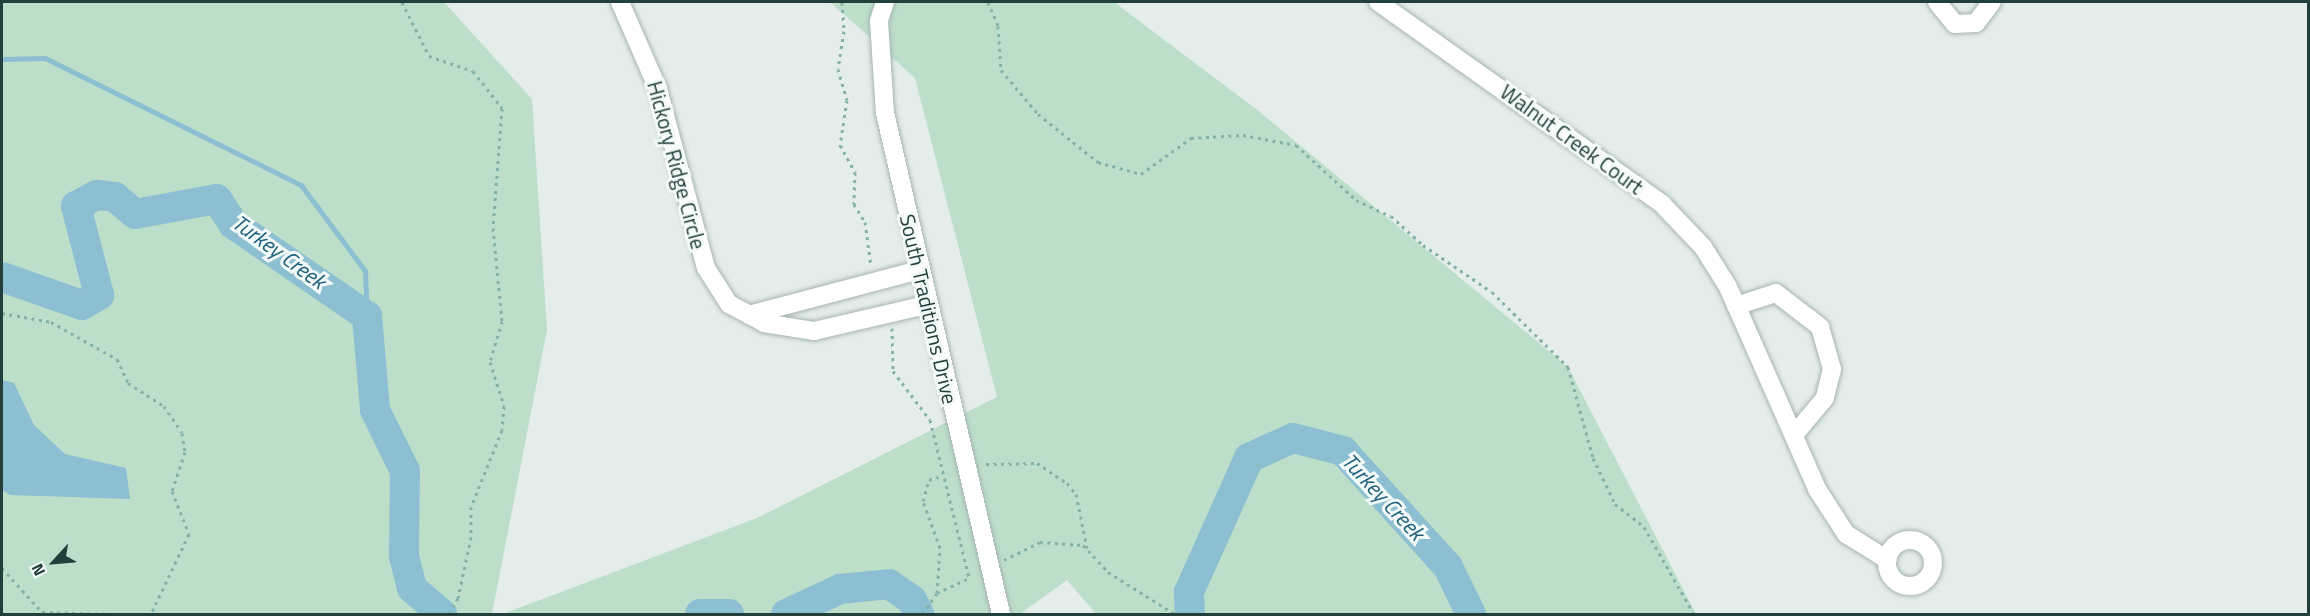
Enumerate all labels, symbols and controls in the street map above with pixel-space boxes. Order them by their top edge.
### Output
street label: Hickory Ridge Circle [642,78,712,252]
street label: Walnut Creek Court [1496,79,1648,199]
water label: Turkey Creek [227,209,331,295]
street label: South Traditions Drive [895,212,963,406]
water label: Turkey Creek [1336,448,1430,546]
north arrow [24,532,84,592]
text: N [25,560,51,580]

